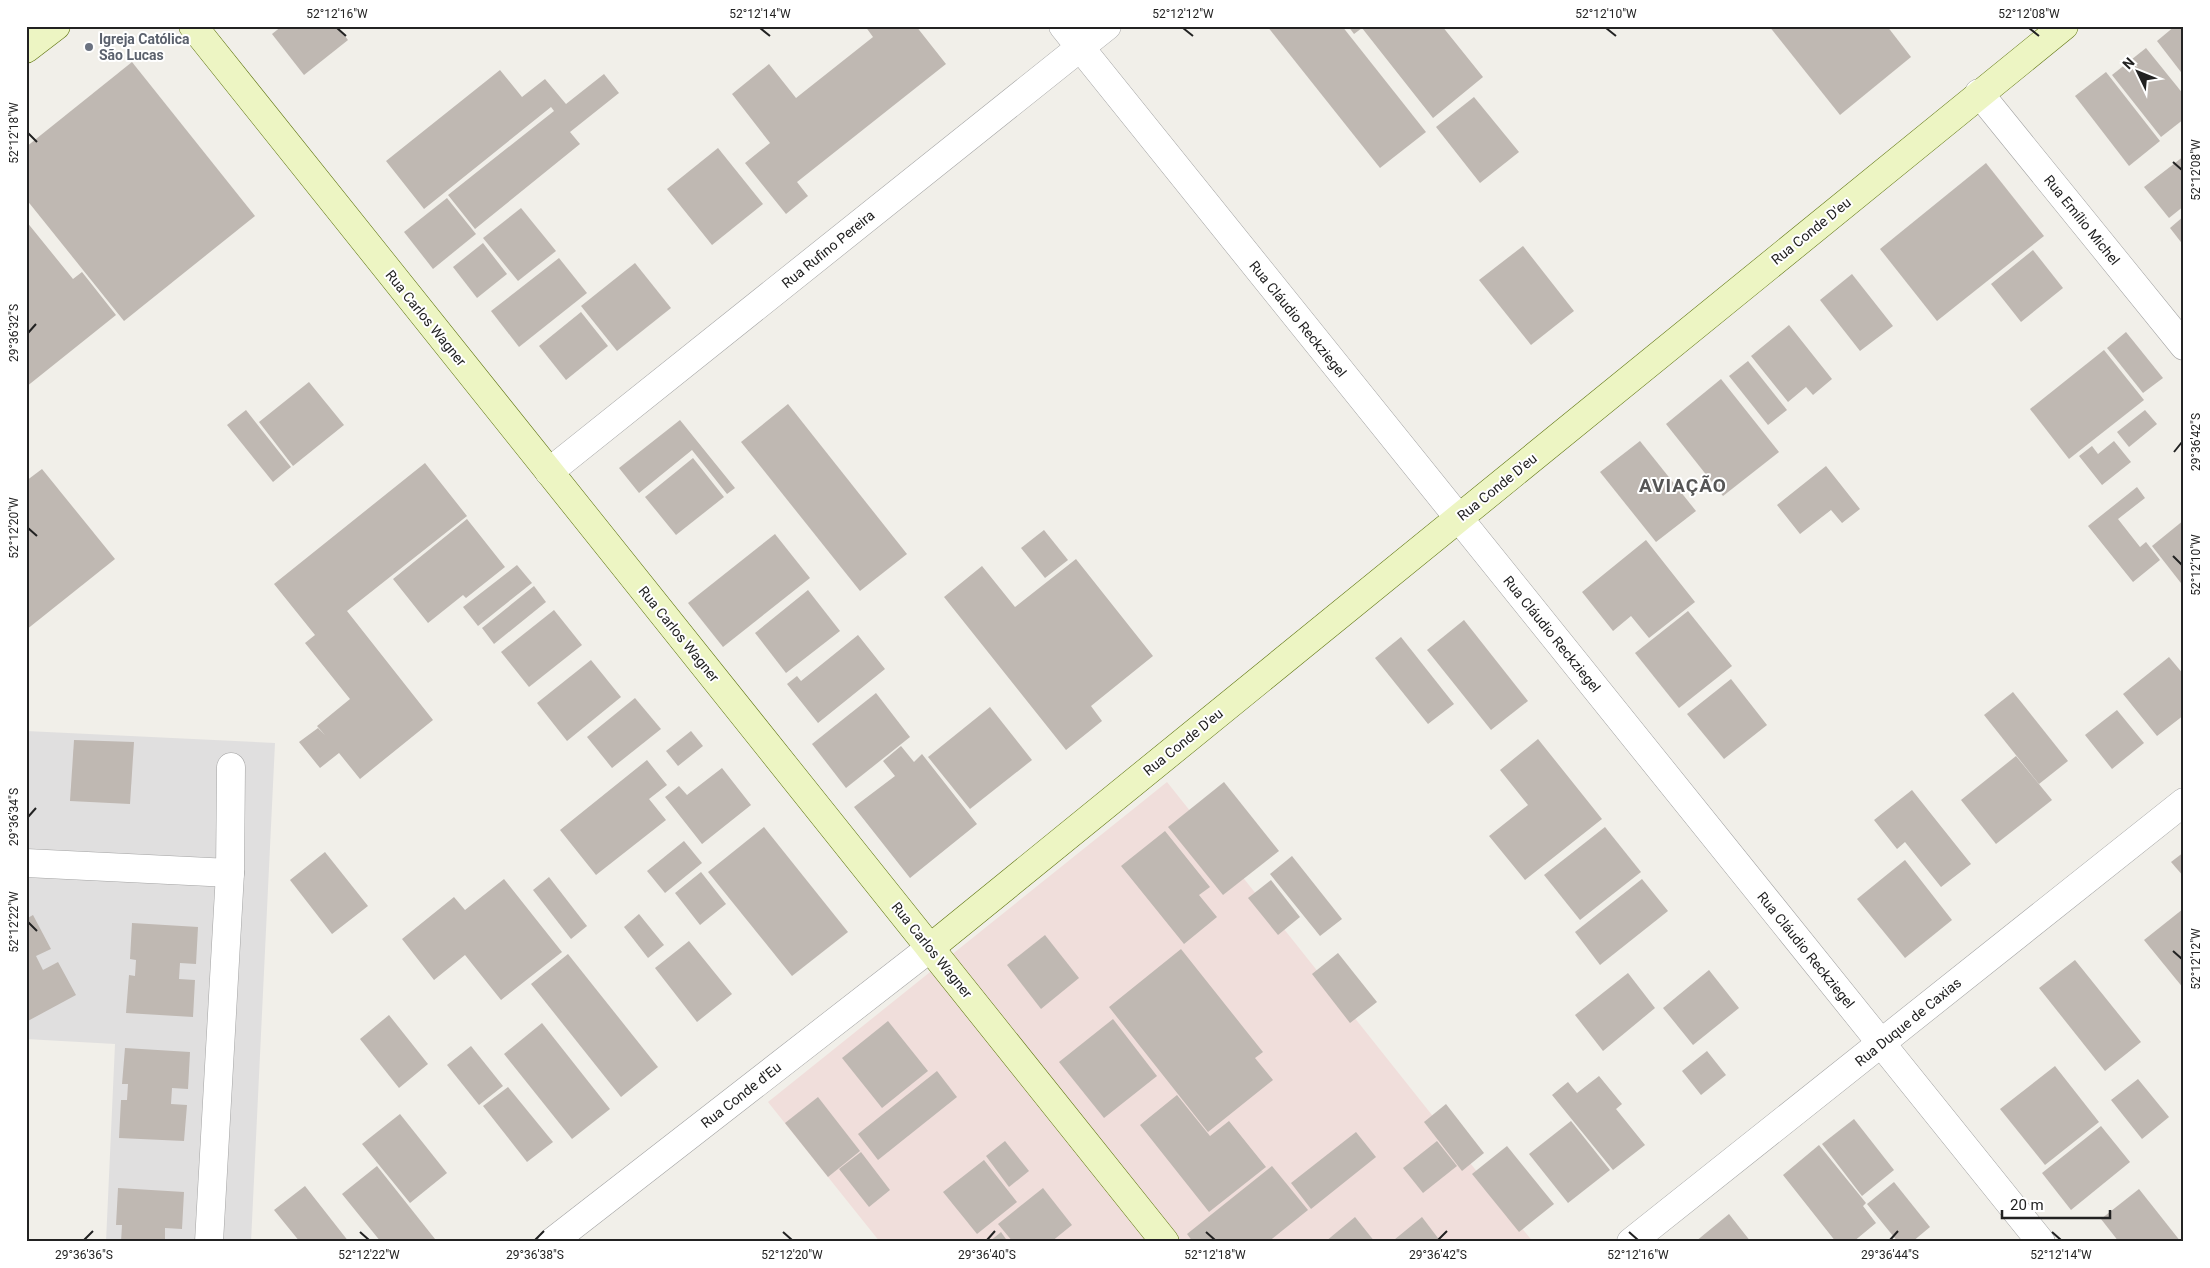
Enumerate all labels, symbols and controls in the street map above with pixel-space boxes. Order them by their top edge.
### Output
text: 52°12'16"W [306,7,368,21]
text: 52°12'14"W [729,7,791,21]
text: 52°12'12"W [1152,7,1214,21]
text: 52°12'10"W [1575,7,1637,21]
text: 52°12'08"W [1998,7,2060,21]
place label: Igreja Católica São Lucas [99,31,190,63]
marker: Igreja Católica São Lucas [83,41,95,53]
north arrow [2112,48,2162,98]
text: N [2119,54,2138,72]
text: 52°12'18"W [7,102,21,164]
text: 52°12'08"W [2189,139,2203,201]
street label: Rua Emílio Michel [2041,172,2123,268]
street label: Rua Conde D'eu [1768,194,1854,268]
street label: Rua Rufino Pereira [779,207,877,291]
street label: Rua Cláudio Reckziegel [1246,258,1350,380]
street label: Rua Carlos Wagner [382,267,470,369]
text: 29°36'32"S [7,304,21,362]
text: 29°36'42"S [2189,413,2203,471]
street label: Rua Conde D'eu [1454,450,1540,524]
district label: AVIAÇÃO [1639,474,1727,497]
text: 52°12'20"W [7,497,21,559]
text: 52°12'10"W [2189,534,2203,596]
street label: Rua Cláudio Reckziegel [1500,573,1604,695]
street label: Rua Carlos Wagner [635,583,723,685]
street label: Rua Conde D'eu [1140,705,1226,779]
text: 29°36'34"S [7,788,21,846]
street label: Rua Cláudio Reckziegel [1754,889,1858,1011]
text: 52°12'22"W [7,891,21,953]
street label: Rua Carlos Wagner [888,899,976,1001]
text: 52°12'12"W [2189,928,2203,990]
street label: Rua Duque de Caxias [1852,974,1964,1070]
street label: Rua Conde d'Eu [698,1059,784,1131]
scale bar [2002,1188,2110,1220]
text: 20 m [2010,1196,2044,1214]
text: 29°36'36"S [55,1248,113,1262]
text: 52°12'22"W [338,1248,400,1262]
text: 29°36'38"S [506,1248,564,1262]
text: 52°12'20"W [761,1248,823,1262]
text: 29°36'40"S [958,1248,1016,1262]
text: 52°12'18"W [1184,1248,1246,1262]
text: 29°36'42"S [1409,1248,1467,1262]
text: 52°12'16"W [1607,1248,1669,1262]
text: 29°36'44"S [1861,1248,1919,1262]
text: 52°12'14"W [2030,1248,2092,1262]

